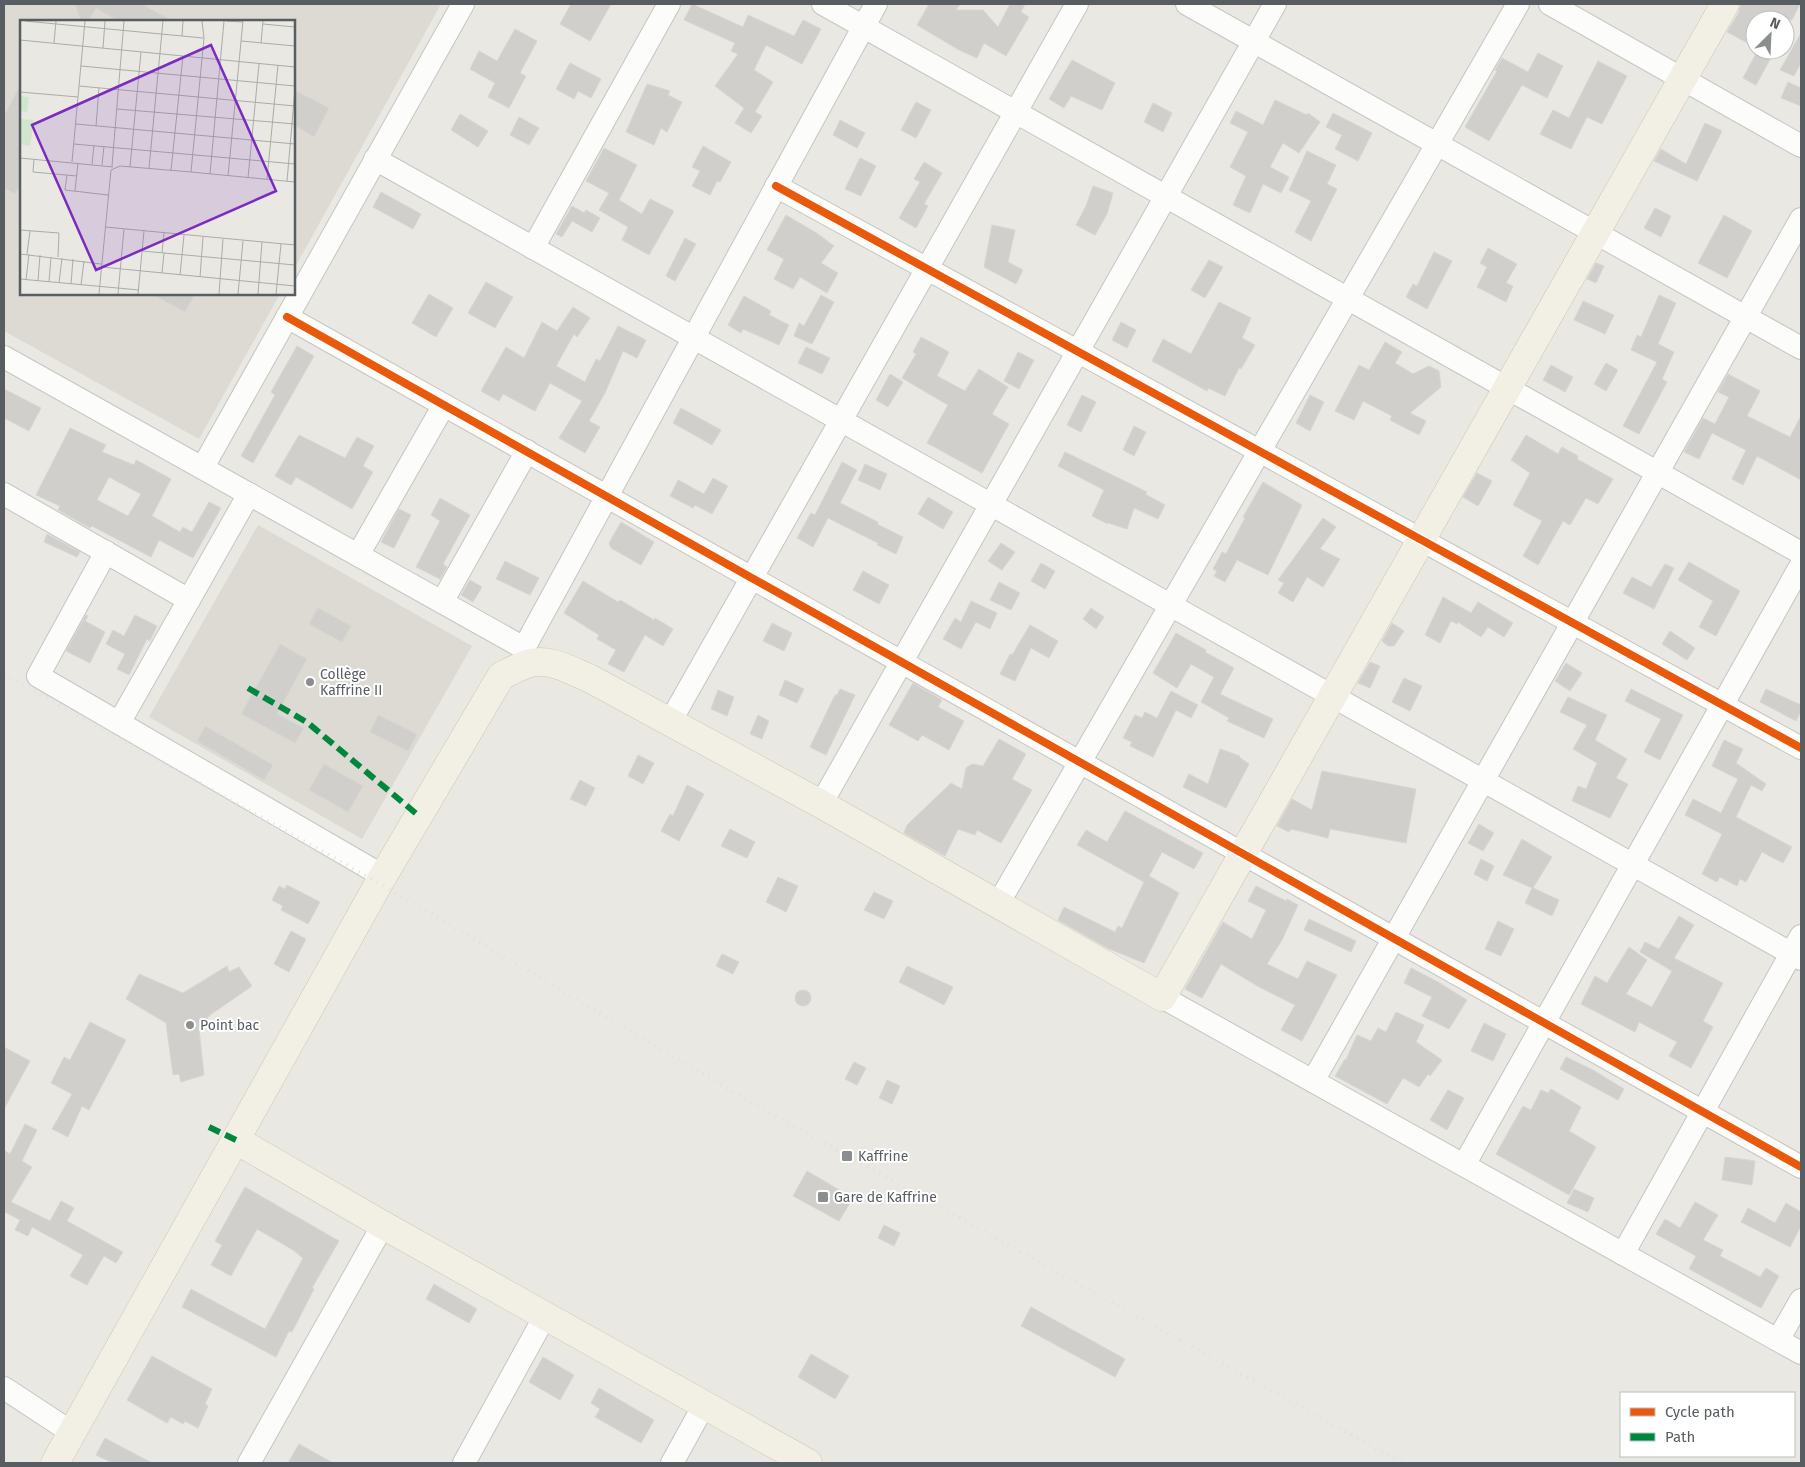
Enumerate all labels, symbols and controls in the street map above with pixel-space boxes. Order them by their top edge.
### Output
north arrow [1745,10,1795,60]
text: N [1767,14,1783,33]
inset map [20,20,295,295]
place label: Collège Kaffrine II [320,666,382,699]
marker: Collège Kaffrine II [304,676,316,688]
place label: Point bac [200,1017,260,1034]
marker: Point bac [184,1019,196,1031]
place label: Kaffrine [858,1148,908,1165]
marker: Kaffrine [840,1149,854,1163]
place label: Gare de Kaffrine [834,1189,937,1206]
marker: Gare de Kaffrine [816,1190,830,1204]
legend [1620,1392,1795,1457]
text: Cycle path [1665,1403,1735,1421]
text: Path [1665,1428,1695,1446]

